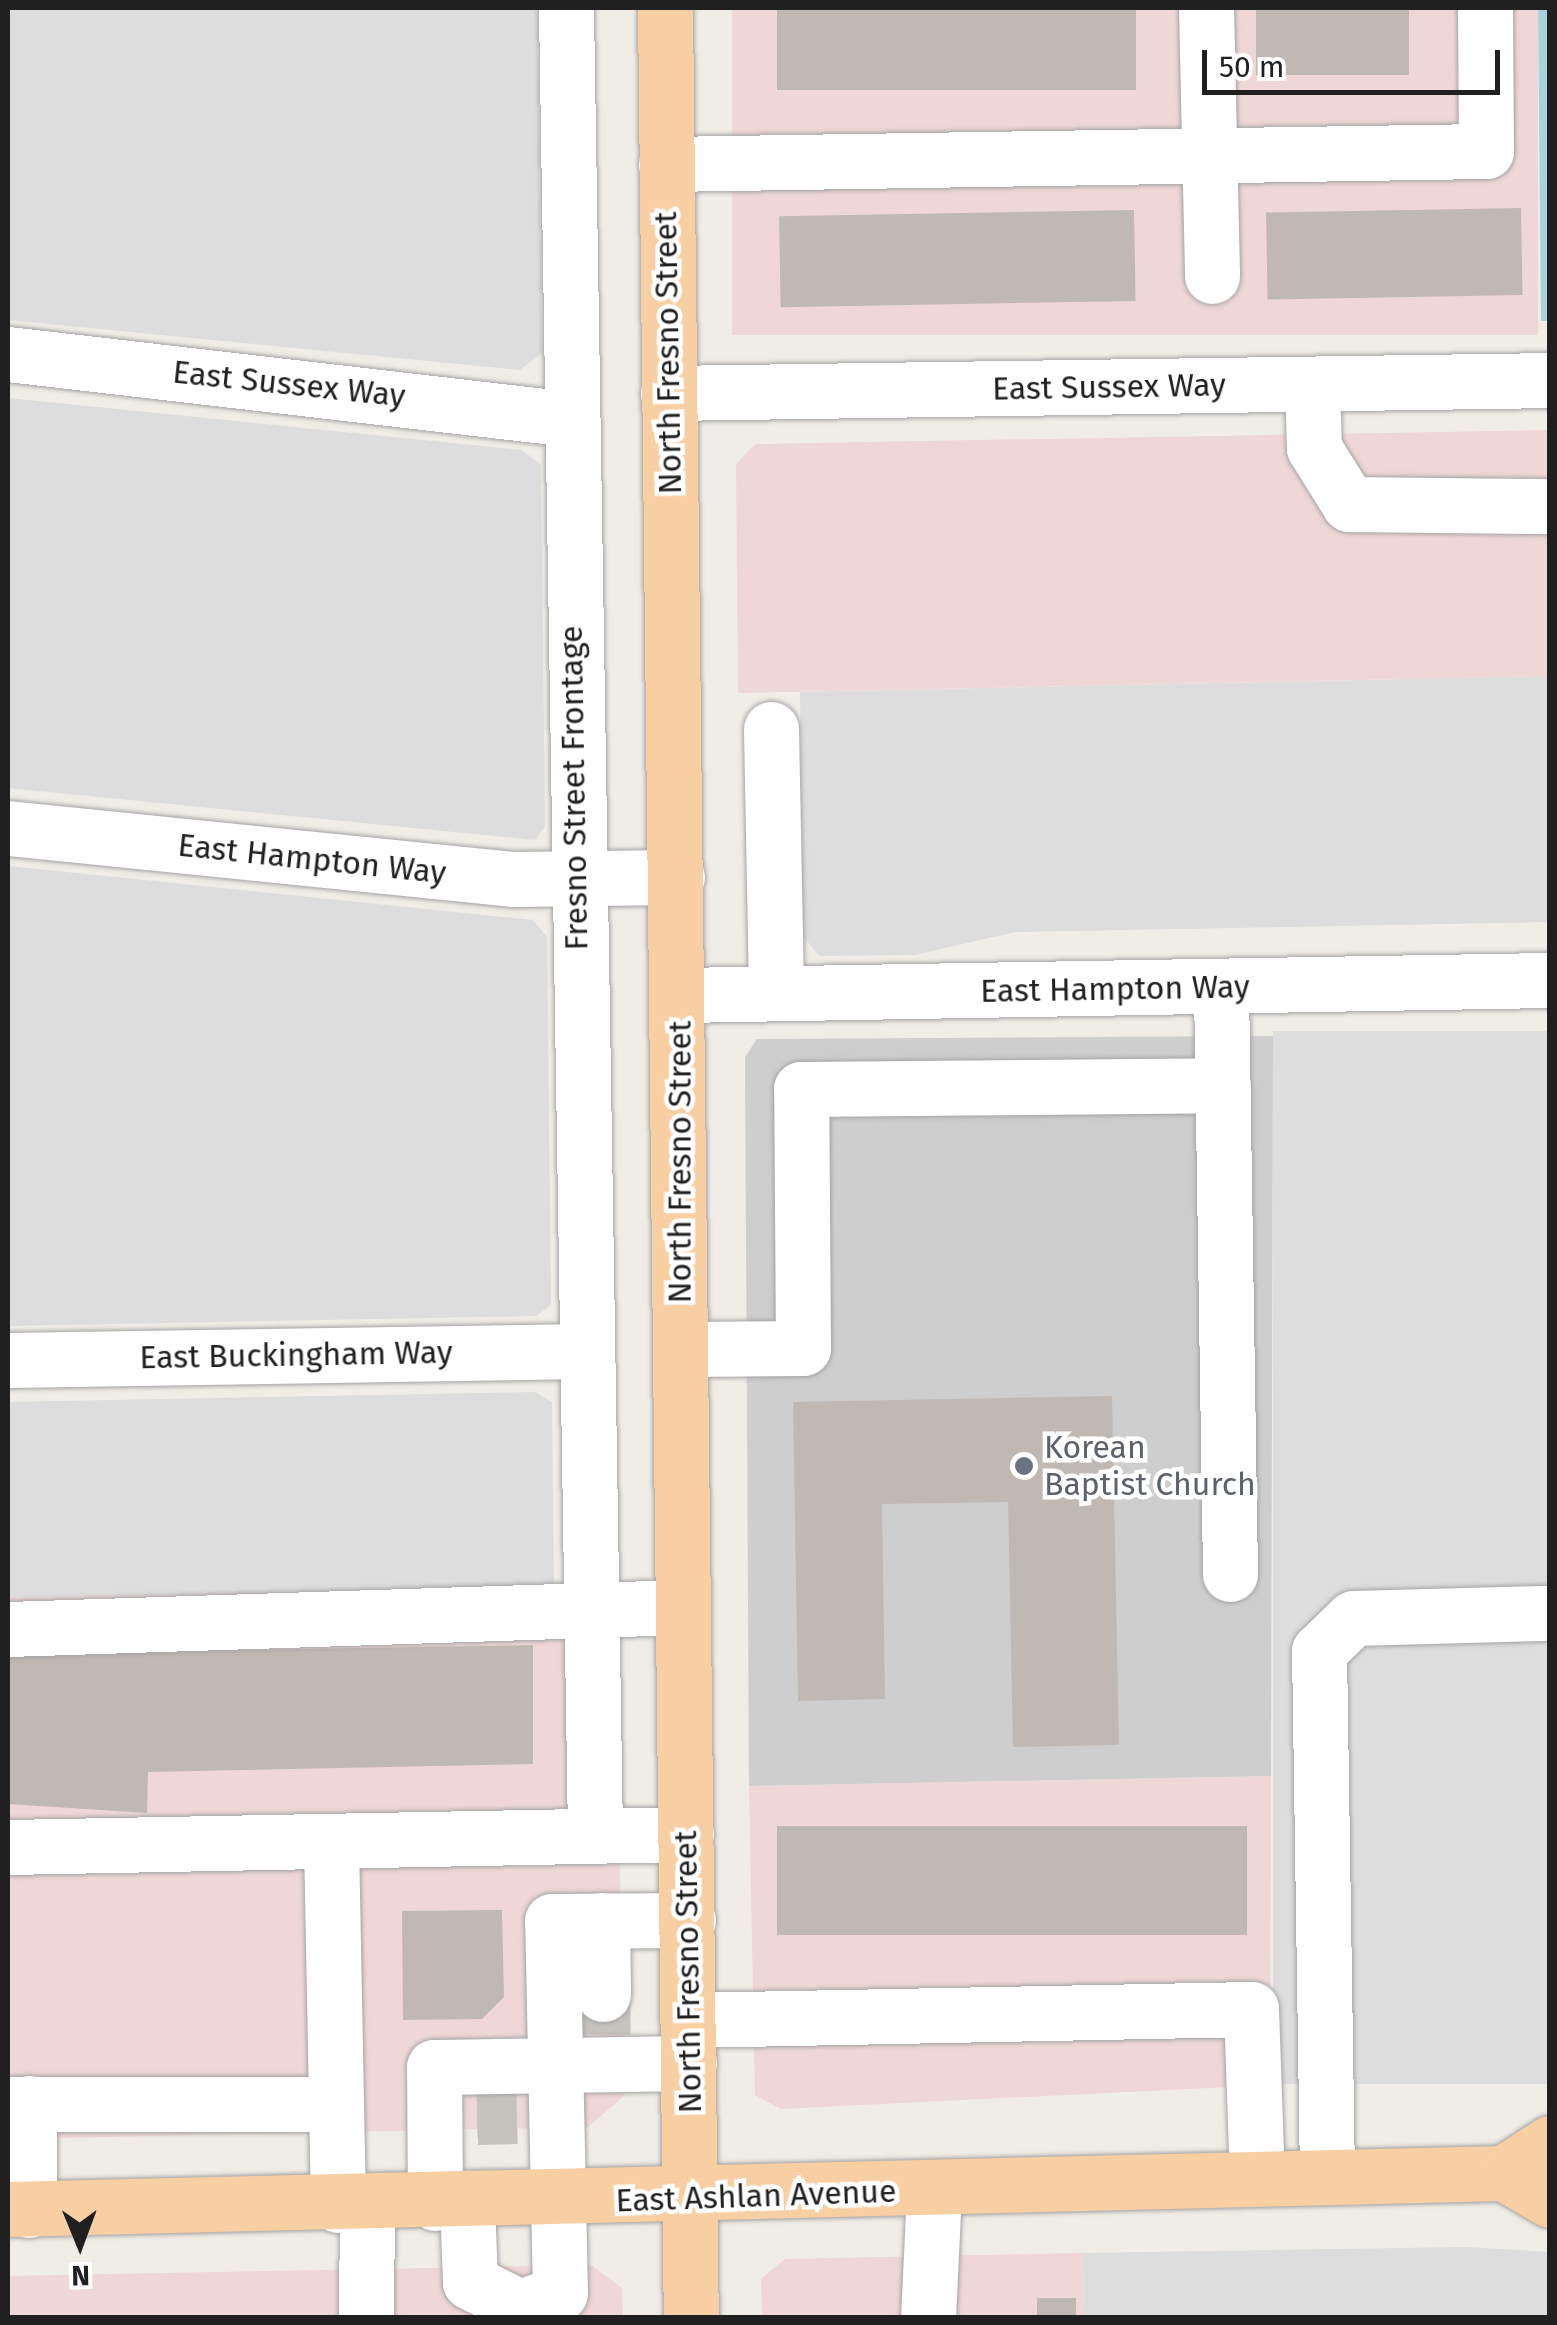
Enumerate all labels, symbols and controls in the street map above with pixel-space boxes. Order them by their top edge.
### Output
scale bar [1207,30,1504,92]
text: 50 m [1219,49,1284,85]
street label: North Fresno Street [646,211,690,495]
street label: East Sussex Way [171,353,407,415]
street label: East Sussex Way [992,366,1226,408]
street label: Fresno Street Frontage [552,625,596,951]
street label: East Hampton Way [176,826,448,892]
street label: East Hampton Way [980,967,1250,1011]
street label: North Fresno Street [661,1021,699,1303]
street label: East Buckingham Way [139,1333,453,1377]
place label: Korean Baptist Church [1044,1429,1256,1504]
marker: Korean Baptist Church [1013,1455,1035,1477]
street label: North Fresno Street [666,1830,710,2114]
street label: East Ashlan Avenue [615,2172,897,2220]
north arrow [30,2195,130,2295]
text: N [71,2259,90,2292]

